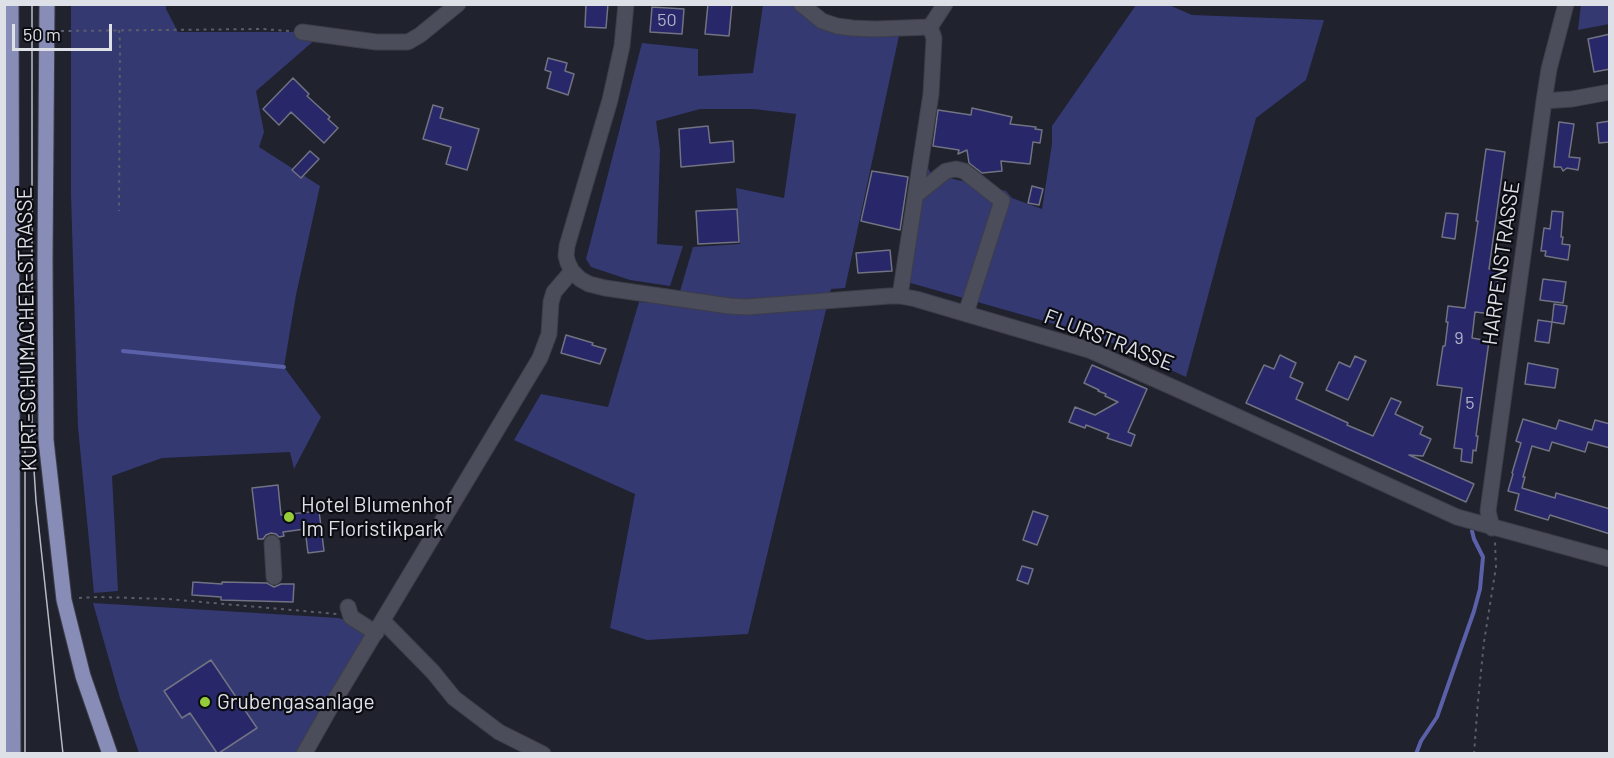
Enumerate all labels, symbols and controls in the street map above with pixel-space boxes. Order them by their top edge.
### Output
house number: 50 [657,9,677,31]
scale bar [15,12,116,50]
text: 50 m [23,23,61,45]
street label: HARPENSTRASSE [1477,179,1525,347]
street label: KURT-SCHUMACHER-STRASSE [12,186,42,472]
street label: FLURSTRASSE [1041,304,1177,376]
house number: 9 [1454,327,1464,349]
house number: 5 [1465,392,1475,414]
place label: Hotel Blumenhof Im Floristikpark [301,492,453,542]
marker: Hotel Blumenhof Im Floristikpark [282,510,296,524]
place label: Grubengasanlage [217,689,375,715]
marker: Grubengasanlage [198,695,212,709]

